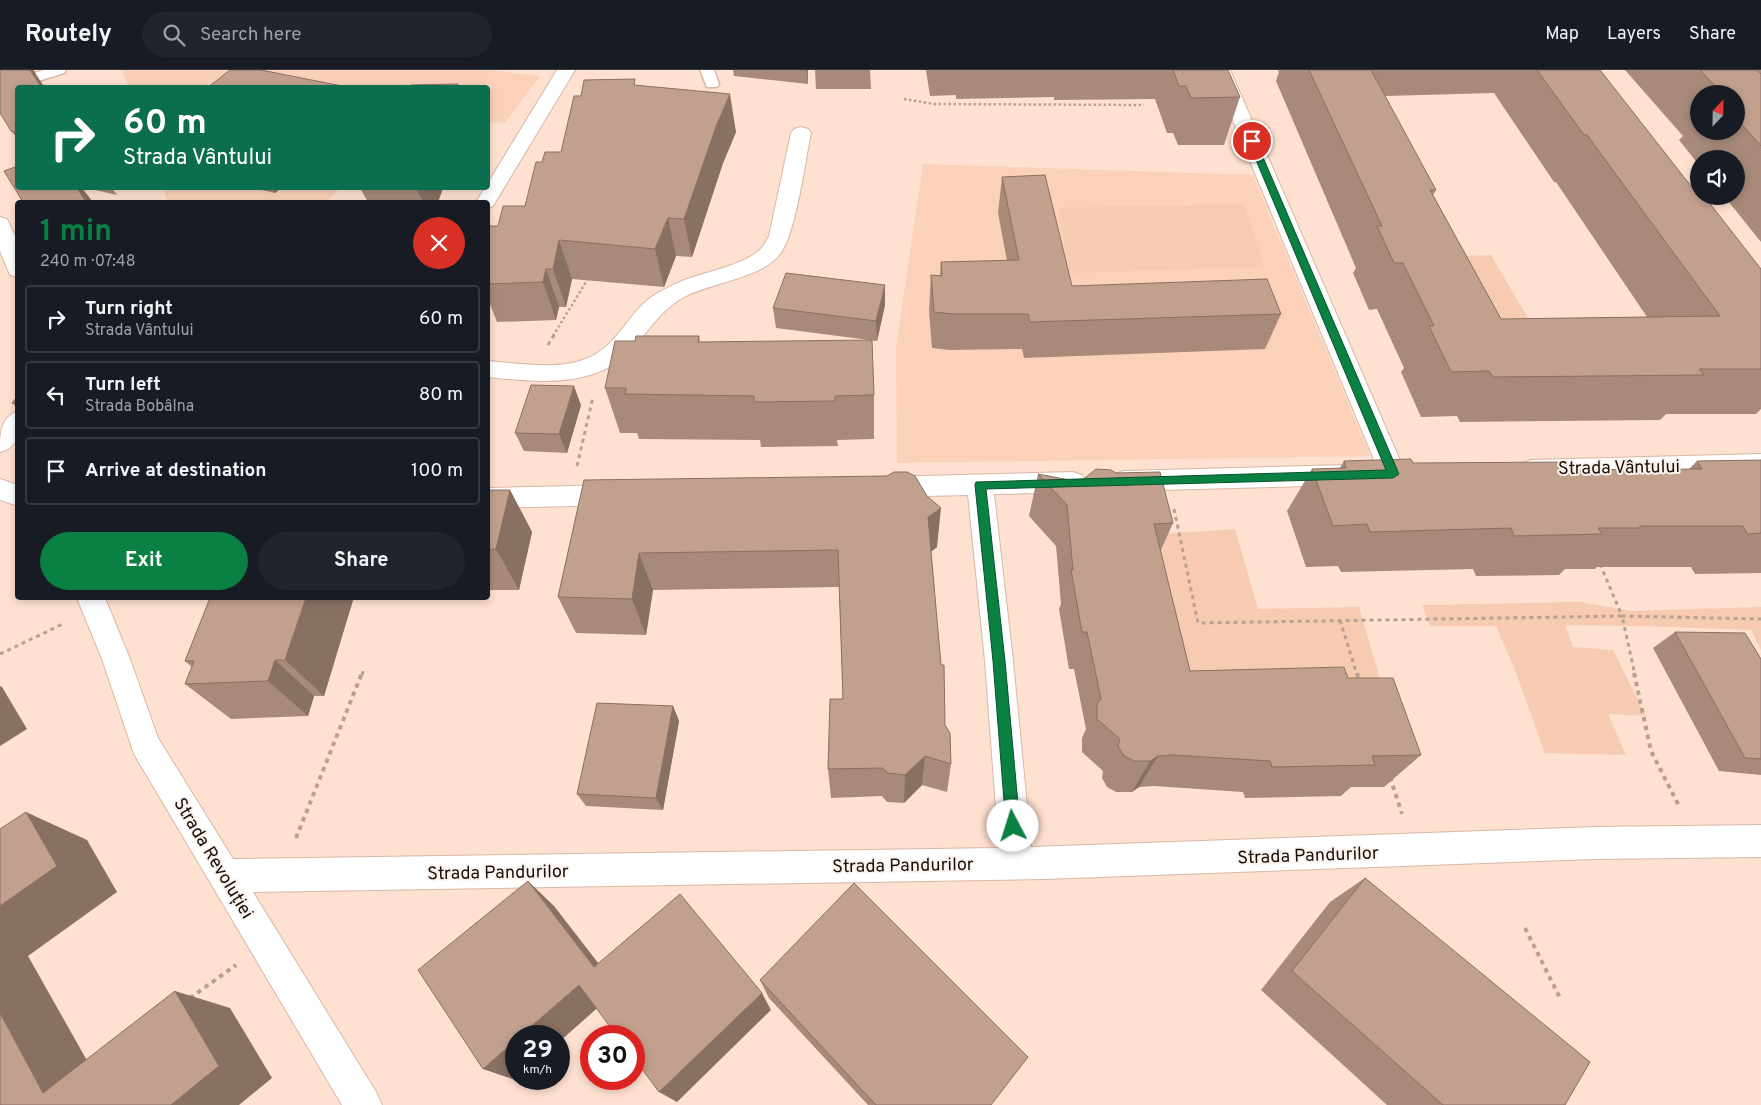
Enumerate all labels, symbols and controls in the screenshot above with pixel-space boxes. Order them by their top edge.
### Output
search box [142,12,492,57]
text: Routely [25,20,112,50]
icon: search [160,21,188,49]
text: Search here [200,23,301,47]
text: Map [1545,23,1579,46]
text: Layers [1607,23,1661,46]
text: Share [1689,23,1736,46]
north arrow [1690,85,1745,140]
map controls [1690,85,1745,205]
text: 60 m [123,102,207,146]
icon: right [40,105,105,170]
pin [1231,120,1273,162]
icon: arrive [1238,127,1266,155]
text: Strada Vântului [123,145,272,172]
button: sound [1690,150,1745,205]
text: 1 min [40,214,112,251]
button: close [413,217,465,269]
text: 240 m · 07:48 [40,252,136,272]
text: Turn right [85,297,173,321]
icon: right [42,305,70,333]
text: 60 m [419,307,463,331]
text: Strada Vântului [85,321,194,341]
text: Turn left [85,373,161,397]
icon: left [42,381,70,409]
text: 80 m [419,383,463,407]
text: Strada Bobâlna [85,397,194,417]
street label: Strada Vântului [1558,456,1680,481]
icon: arrive [42,457,70,485]
text: Arrive at destination [85,459,266,483]
text: 100 m [411,459,463,483]
button: Exit [40,532,248,590]
button: Share [258,532,465,590]
street label: Strada Revoluției [168,794,258,923]
position arrow [986,799,1038,851]
street label: Strada Pandurilor [1237,843,1379,870]
street label: Strada Pandurilor [832,854,974,879]
street label: Strada Pandurilor [427,861,569,886]
speed limit sign: 30 [580,1025,645,1090]
text: 29 [522,1035,553,1067]
text: km/h [523,1062,552,1078]

